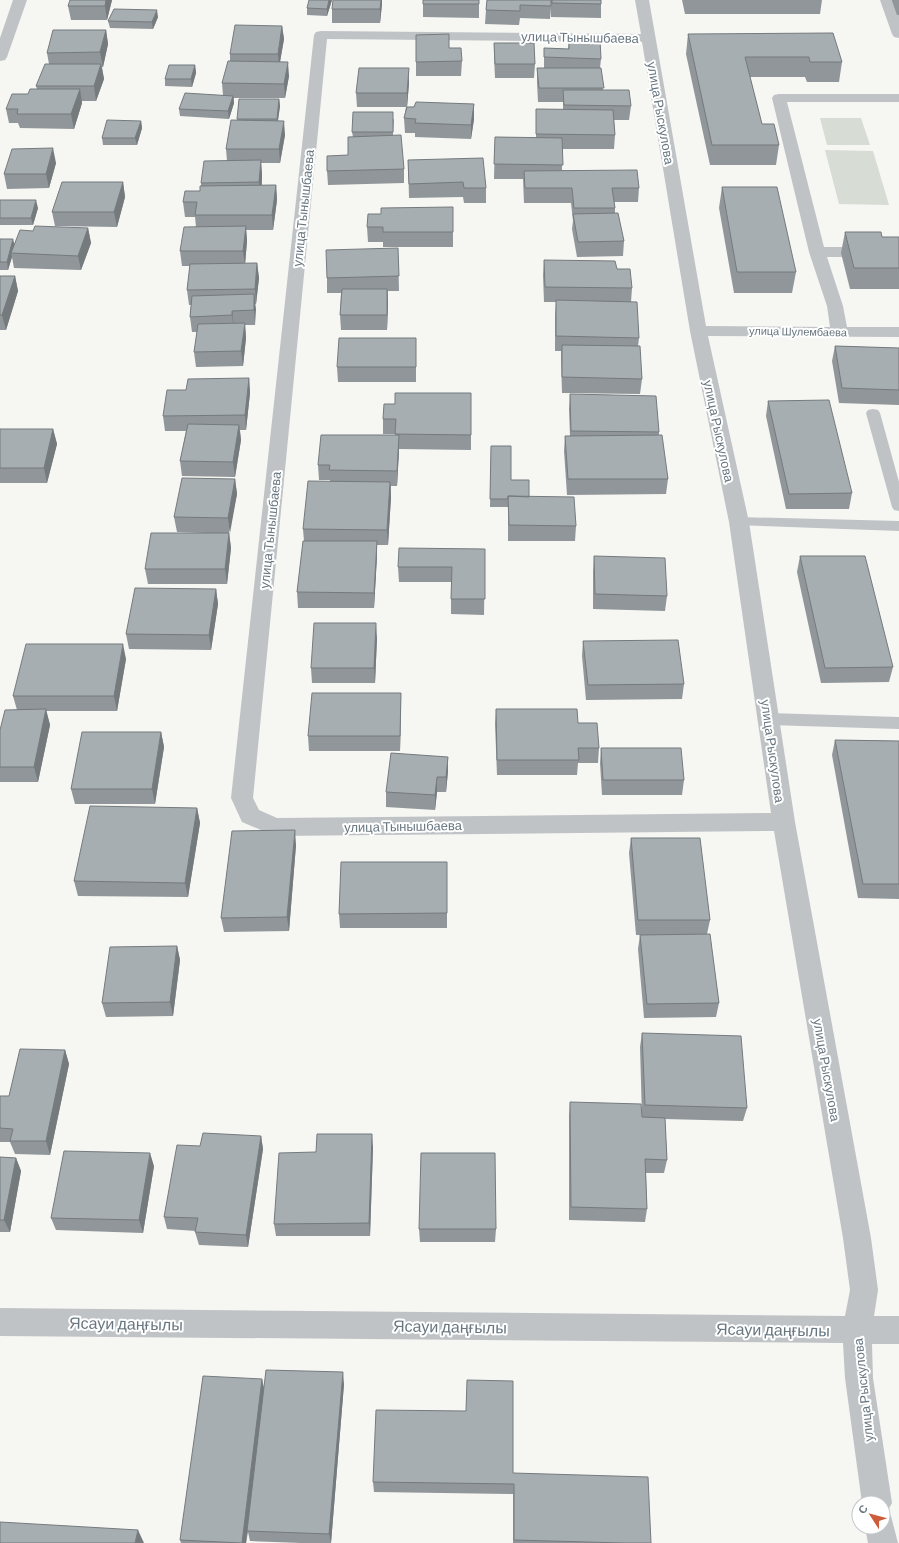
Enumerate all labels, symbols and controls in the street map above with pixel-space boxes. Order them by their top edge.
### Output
street label: улица Тынышбаева [521,28,640,46]
street label: улица Рыскулова [644,60,678,166]
street label: улица Тынышбаева [289,148,317,267]
street label: улица Шулембаева [749,324,848,338]
street label: улица Рыскулова [700,379,738,484]
street label: улица Тынышбаева [256,470,284,589]
street label: улица Рыскулова [758,698,788,804]
street label: улица Тынышбаева [344,817,463,835]
street label: улица Рыскулова [810,1017,844,1123]
street label: Ясауи даңғылы [69,1313,183,1333]
street label: Ясауи даңғылы [393,1316,507,1336]
street label: Ясауи даңғылы [716,1319,830,1339]
street label: улица Рыскулова [850,1337,876,1442]
north arrow [851,1495,891,1535]
text: С [855,1502,870,1516]

